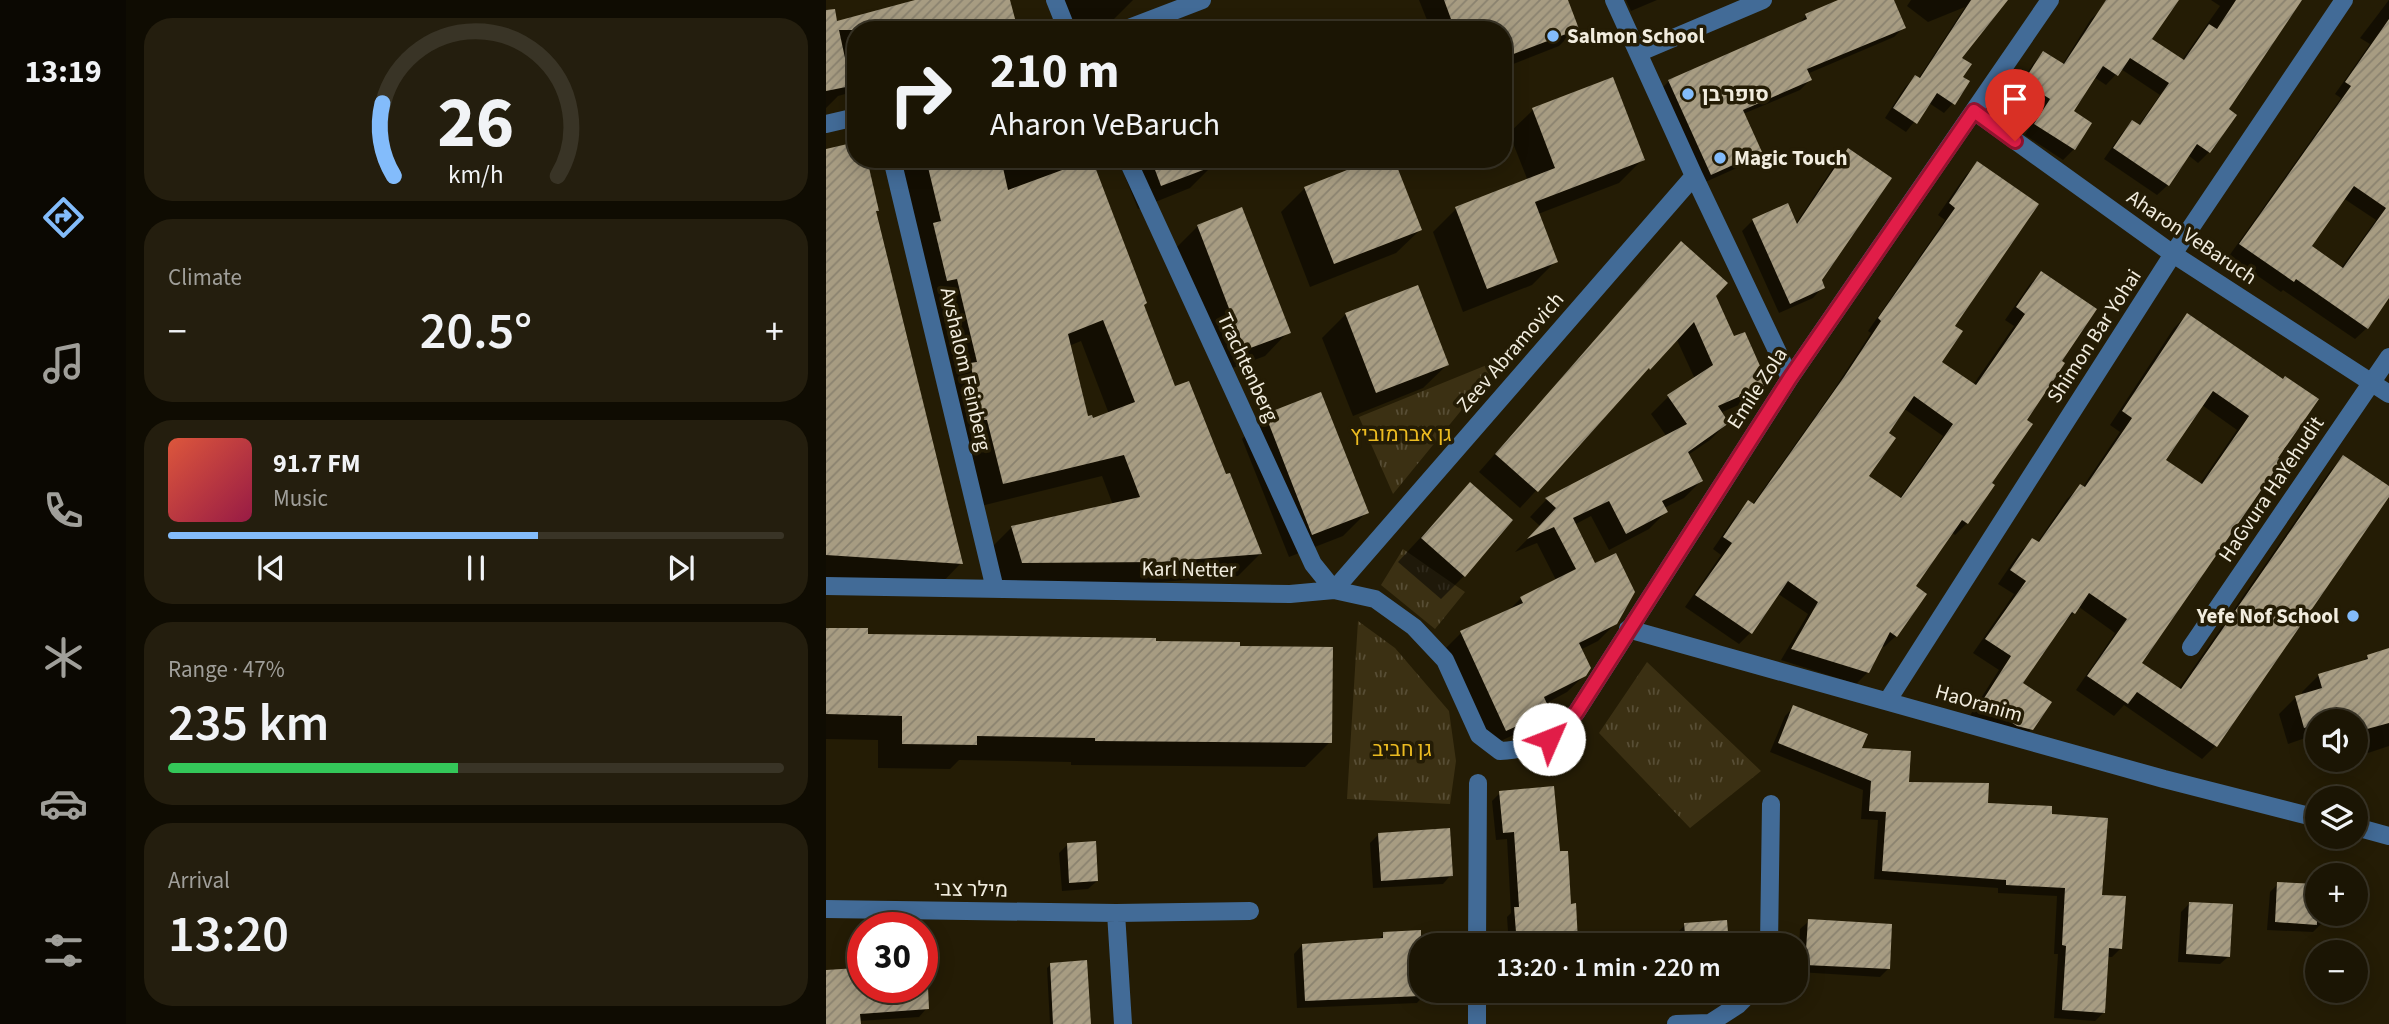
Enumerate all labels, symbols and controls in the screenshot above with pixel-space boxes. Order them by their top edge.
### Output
place label: Salmon School [1567,21,1704,51]
marker: Salmon School [1545,28,1561,44]
text: 210 m [990,37,1119,107]
text: 13:19 [24,49,102,95]
icon: right [875,49,966,140]
pin [1985,69,2045,141]
text: 26 [438,71,514,175]
place label: סופר בן [1702,79,1769,109]
icon: arrive [1996,80,2034,118]
marker: סופר בן [1680,86,1696,102]
text: Aharon VeBaruch [990,102,1220,148]
place label: Magic Touch [1734,143,1848,173]
marker: Magic Touch [1712,150,1728,166]
text: km/h [448,156,504,192]
street label: Aharon VeBaruch [2121,182,2263,292]
icon: directions [39,193,88,242]
text: Climate [168,261,242,294]
street label: Shimon Bar Yohai [2039,263,2149,409]
street label: Avshalom Feinberg [933,284,999,454]
street label: Zeev Abramovich [1449,285,1571,419]
text: 20.5° [420,295,532,369]
text: − [168,305,187,359]
text: + [765,305,784,359]
street label: Trachtenberg [1210,308,1287,427]
icon: music [39,339,88,388]
street label: Emile Zola [1719,341,1795,435]
street label: HaGvura HaYehudit [2211,410,2331,568]
park label: גן אברמוביץ [1350,419,1452,449]
text: 91.7 FM [273,445,361,482]
text: Music [273,482,328,515]
icon: phone [39,486,88,535]
icon: previous [252,549,290,587]
icon: pause [457,549,495,587]
icon: next [662,549,700,587]
street label: Karl Netter [1141,553,1237,585]
place label: Yefe Nof School [2196,601,2339,631]
marker: Yefe Nof School [2345,608,2361,624]
icon: climate [39,633,88,682]
text: Range · 47% [168,653,285,686]
street label: HaOranim [1932,676,2026,730]
text: 235 km [168,687,329,761]
position arrow [1512,702,1586,776]
map controls [2305,709,2368,1003]
button: sound [2305,709,2368,772]
park label: גן חביב [1372,734,1432,764]
icon: car [39,779,88,828]
button: layers [2305,786,2368,849]
button: + [2305,863,2368,926]
text: Arrival [168,864,230,897]
street label: מילר צבי [934,873,1008,905]
text: 13:20 [168,898,289,972]
speed limit sign: 30 [847,912,938,1003]
icon: filters [39,926,88,975]
button: − [2305,940,2368,1003]
text: 13:20 · 1 min · 220 m [1496,949,1721,986]

